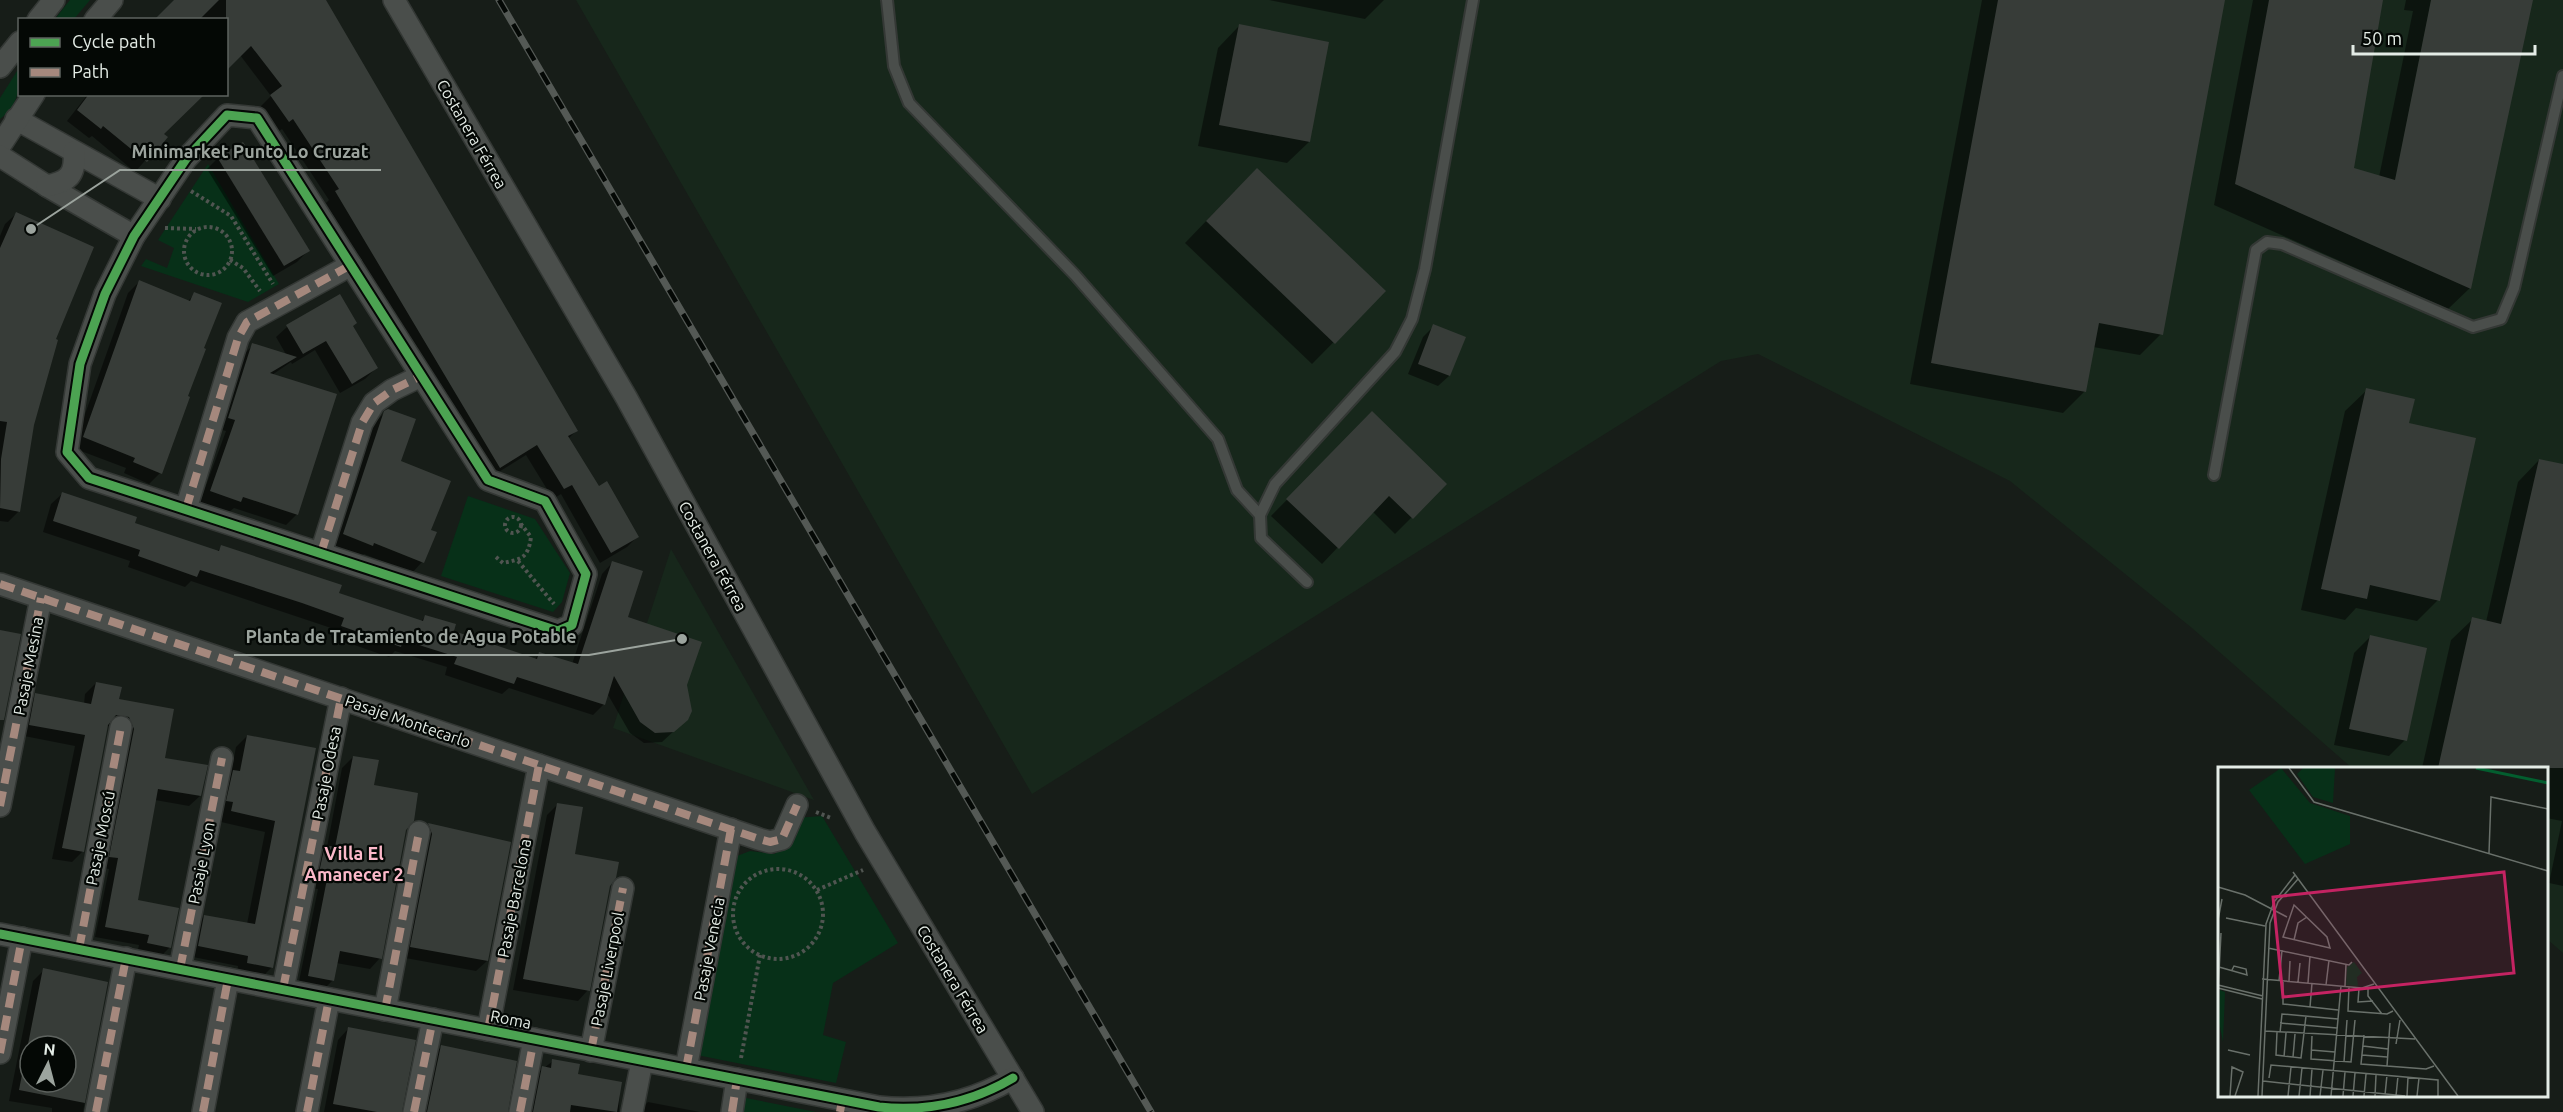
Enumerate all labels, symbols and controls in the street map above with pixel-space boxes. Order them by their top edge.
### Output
legend [18,18,228,96]
scale bar [2353,18,2534,56]
text: 50 m [2362,28,2402,48]
text: Cycle path [72,31,156,51]
text: Path [72,61,109,81]
street label: Costanera Férrea [433,76,511,192]
callout: Minimarket Punto Lo Cruzat [120,134,381,170]
text: Minimarket Punto Lo Cruzat [132,141,369,161]
street label: Costanera Férrea [675,498,751,614]
street label: Pasaje Mesina [10,615,46,717]
callout: Planta de Tratamiento de Agua Potable [234,619,589,655]
text: Planta de Tratamiento de Agua Potable [245,626,577,646]
street label: Pasaje Montecarlo [343,691,473,751]
street label: Pasaje Odesa [308,725,344,821]
inset map [2218,767,2548,1097]
street label: Pasaje Moscú [82,789,118,887]
street label: Pasaje Lyon [184,820,218,906]
street label: Pasaje Barcelona [494,837,534,959]
district label: Villa El Amanecer 2 [304,843,404,884]
street label: Pasaje Venecia [690,896,728,1002]
street label: Pasaje Liverpool [587,910,627,1028]
street label: Costanera Férrea [914,922,992,1036]
street label: Roma [489,1006,533,1032]
north arrow [18,1034,78,1094]
text: N [43,1040,56,1059]

